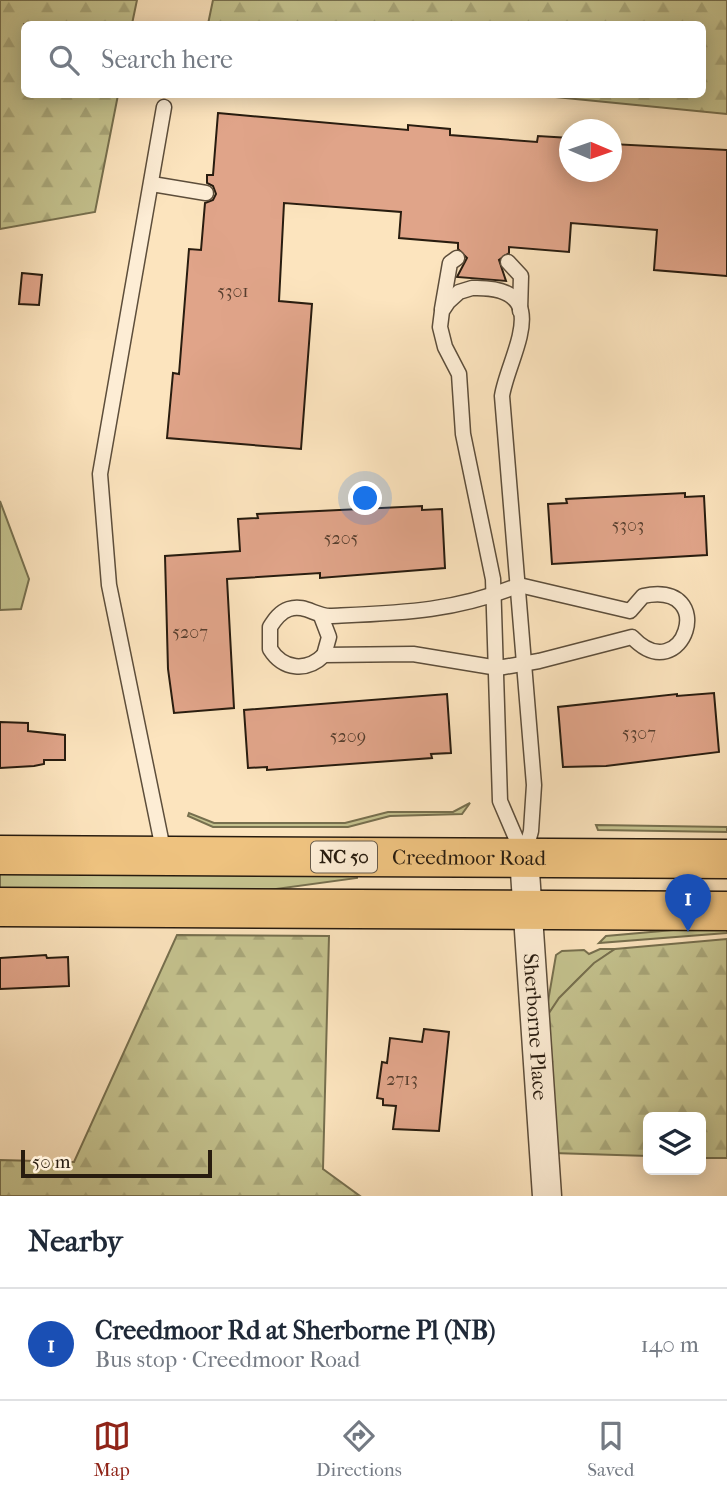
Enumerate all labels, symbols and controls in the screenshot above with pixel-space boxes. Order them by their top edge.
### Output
search box [21,21,706,98]
icon: search [45,41,83,79]
text: Search here [101,44,233,75]
north arrow [559,119,622,182]
house number: 5301 [217,281,249,302]
your location [348,481,382,515]
house number: 5303 [612,515,644,536]
house number: 5205 [324,528,359,549]
house number: 5207 [172,622,208,643]
house number: 5307 [622,723,656,744]
house number: 5209 [330,726,366,747]
road number: NC 50 [311,842,377,872]
street label: Creedmoor Road [392,845,547,870]
pin: 1 [665,874,711,932]
street label: Sherborne Place [519,952,552,1101]
house number: 2713 [386,1069,418,1090]
map controls [643,1112,706,1175]
button: layers [643,1112,706,1175]
scale bar [21,1147,212,1179]
text: 50 m [32,1151,71,1173]
text: Nearby [28,1224,123,1259]
text: Creedmoor Rd at Sherborne Pl (NB) [95,1315,495,1346]
text: 1 [47,1331,55,1358]
text: 140 m [640,1331,699,1358]
text: Bus stop · Creedmoor Road [95,1346,360,1373]
tab: Map [93,1417,131,1481]
tab: Directions [316,1417,402,1481]
tab: Saved [587,1417,634,1481]

